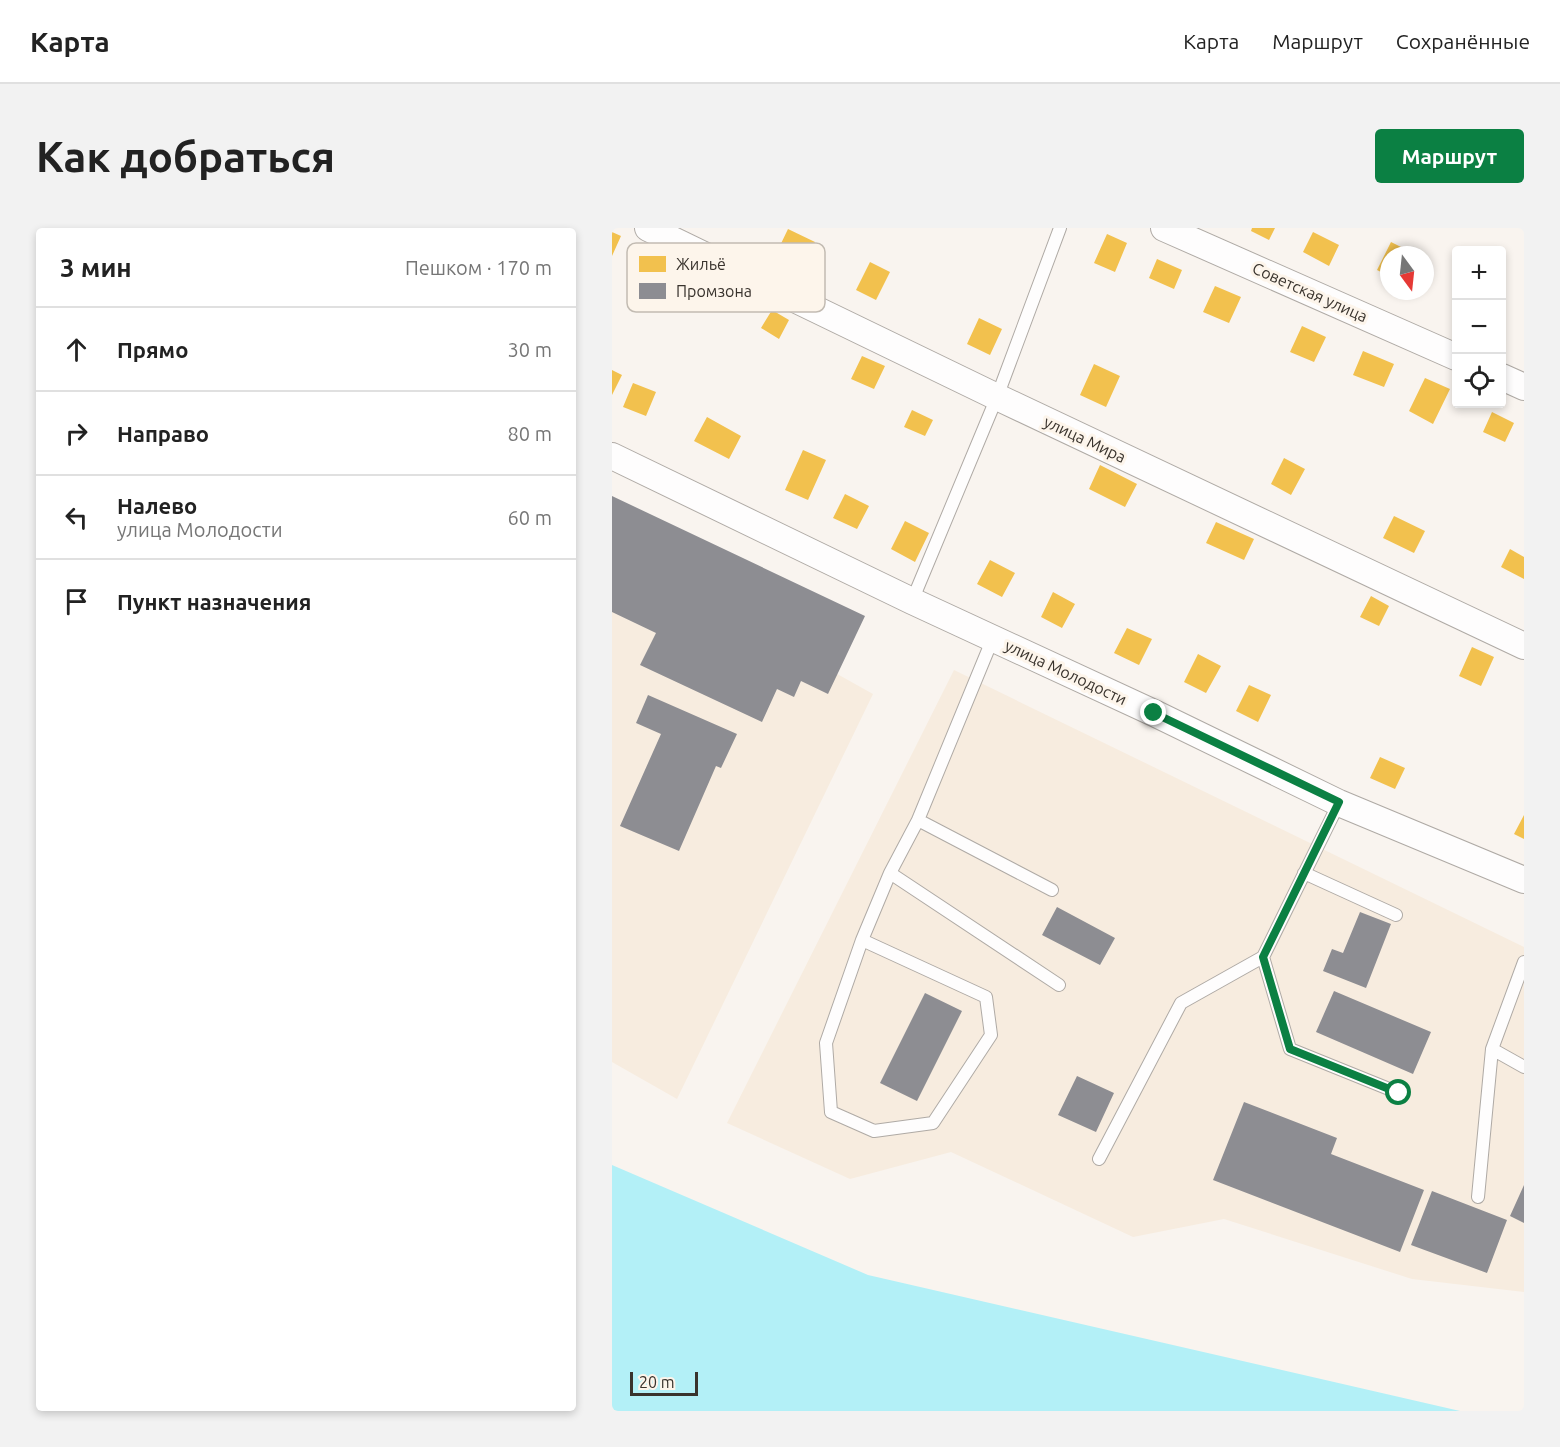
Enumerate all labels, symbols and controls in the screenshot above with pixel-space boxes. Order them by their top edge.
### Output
text: Карта [30,26,110,57]
text: Карта [1183,29,1239,53]
text: Маршрут [1272,29,1363,53]
text: Сохранённые [1396,29,1530,53]
button: Маршрут [1375,129,1524,183]
text: Как добраться [36,133,335,180]
legend [627,243,825,312]
north arrow [1380,246,1434,300]
map controls [1452,246,1506,408]
button: + [1452,246,1506,300]
text: 3 мин [60,253,132,282]
text: Жильё [676,255,726,273]
text: Пешком · 170 m [405,256,552,279]
street label: Советская улица [1250,259,1370,325]
text: Промзона [676,282,752,300]
button: − [1452,300,1506,354]
icon: ahead [60,333,93,366]
text: Прямо [117,337,188,362]
text: 30 m [508,338,552,361]
button: locate [1452,354,1506,408]
street label: улица Мира [1041,412,1129,466]
icon: right [60,417,93,450]
text: Направо [117,421,209,446]
text: 80 m [508,422,552,445]
text: Налево [117,493,197,518]
icon: left [60,501,93,534]
text: 60 m [508,506,552,529]
text: улица Молодости [117,518,283,541]
icon: arrive [60,585,93,618]
text: Пункт назначения [117,589,311,614]
street label: улица Молодости [1002,636,1130,708]
route end [1140,699,1166,725]
route start [1385,1079,1411,1105]
scale bar [630,1369,698,1396]
text: 20 m [639,1373,675,1391]

